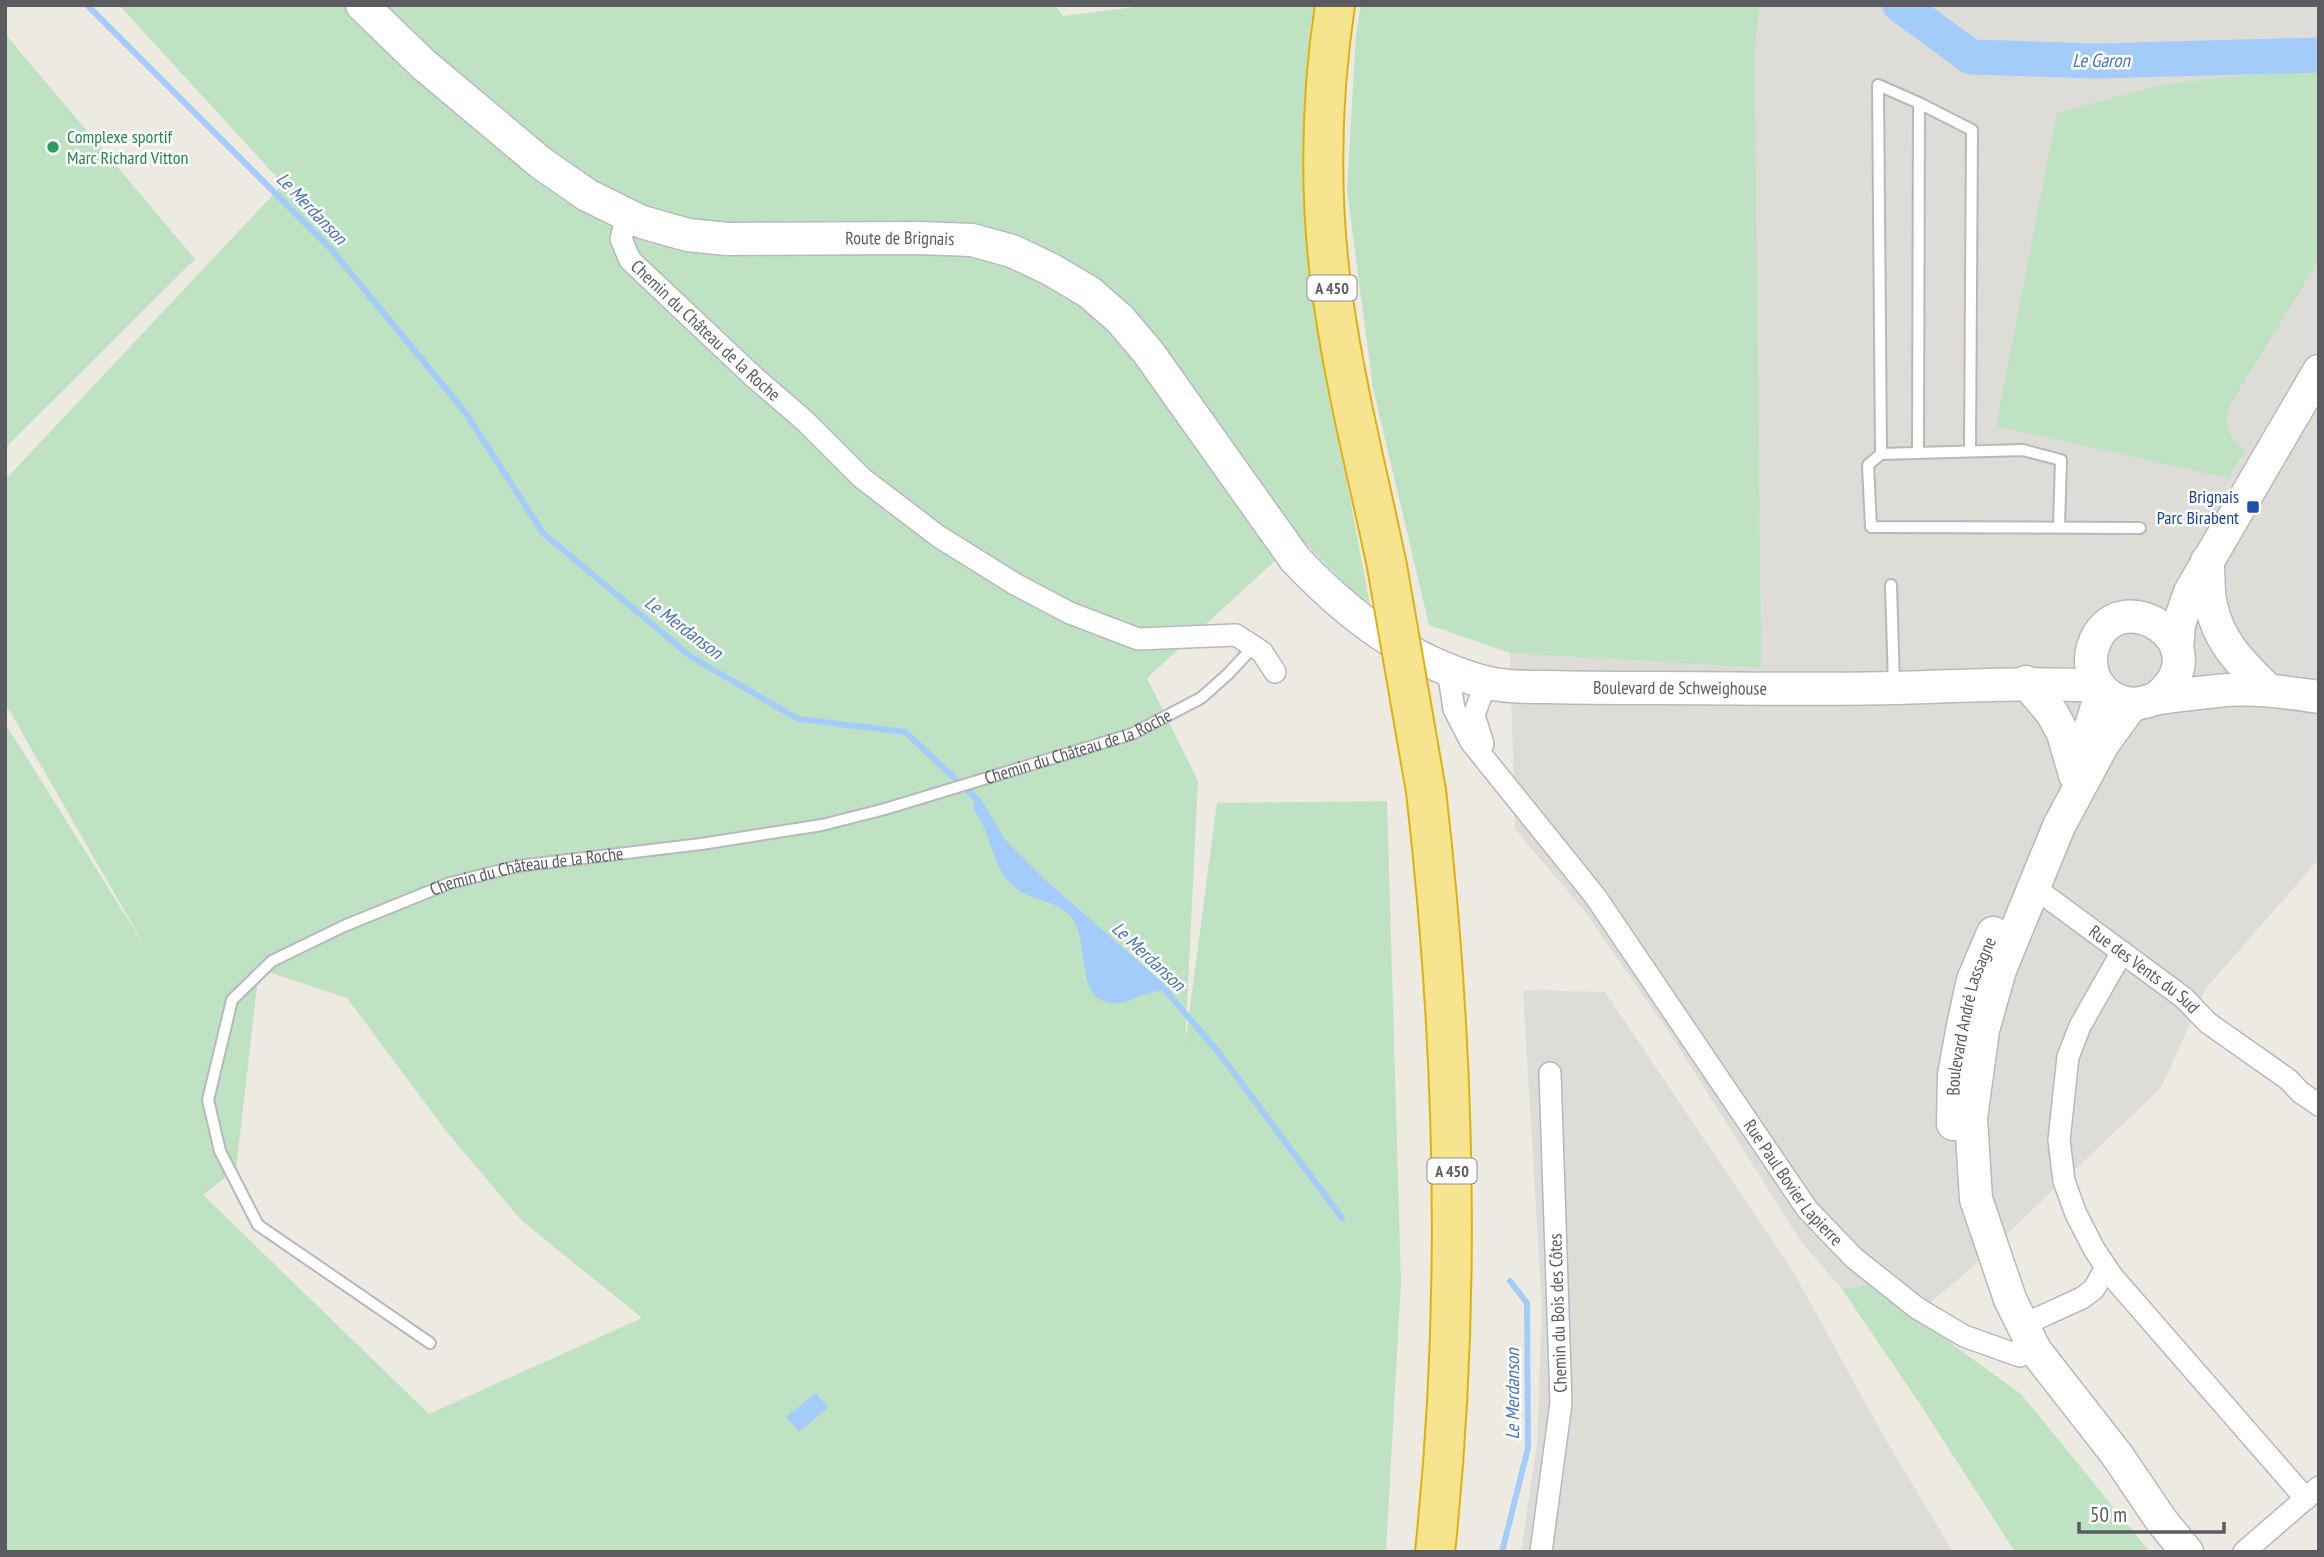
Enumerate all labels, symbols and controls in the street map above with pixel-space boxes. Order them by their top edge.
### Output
water label: Le Garon [2072,48,2131,72]
place label: Complexe sportif Marc Richard Vitton [67,125,188,169]
marker: Complexe sportif Marc Richard Vitton [45,139,61,155]
water label: Le Merdanson [272,167,353,250]
street label: Route de Brignais [845,226,955,250]
street label: Chemin du Château de la Roche [626,255,785,406]
road number: A 450 [1308,276,1356,300]
place label: Brignais Parc Birabent [2157,485,2239,529]
marker: Brignais Parc Birabent [2245,499,2261,515]
water label: Le Merdanson [640,590,729,665]
street label: Boulevard de Schweighouse [1593,676,1767,700]
street label: Chemin du Château de la Roche [981,703,1175,789]
street label: Chemin du Château de la Roche [426,841,624,901]
water label: Le Merdanson [1107,916,1192,997]
street label: Rue des Vents du Sud [2084,920,2205,1018]
street label: Boulevard André Lassagne [1942,933,2001,1096]
street label: Rue Paul Bovier Lapierre [1739,1115,1848,1250]
road number: A 450 [1428,1158,1476,1184]
street label: Chemin du Bois des Côtes [1543,1233,1572,1393]
water label: Le Merdanson [1500,1347,1524,1440]
scale bar [2079,1490,2224,1534]
text: 50 m [2090,1501,2127,1528]

